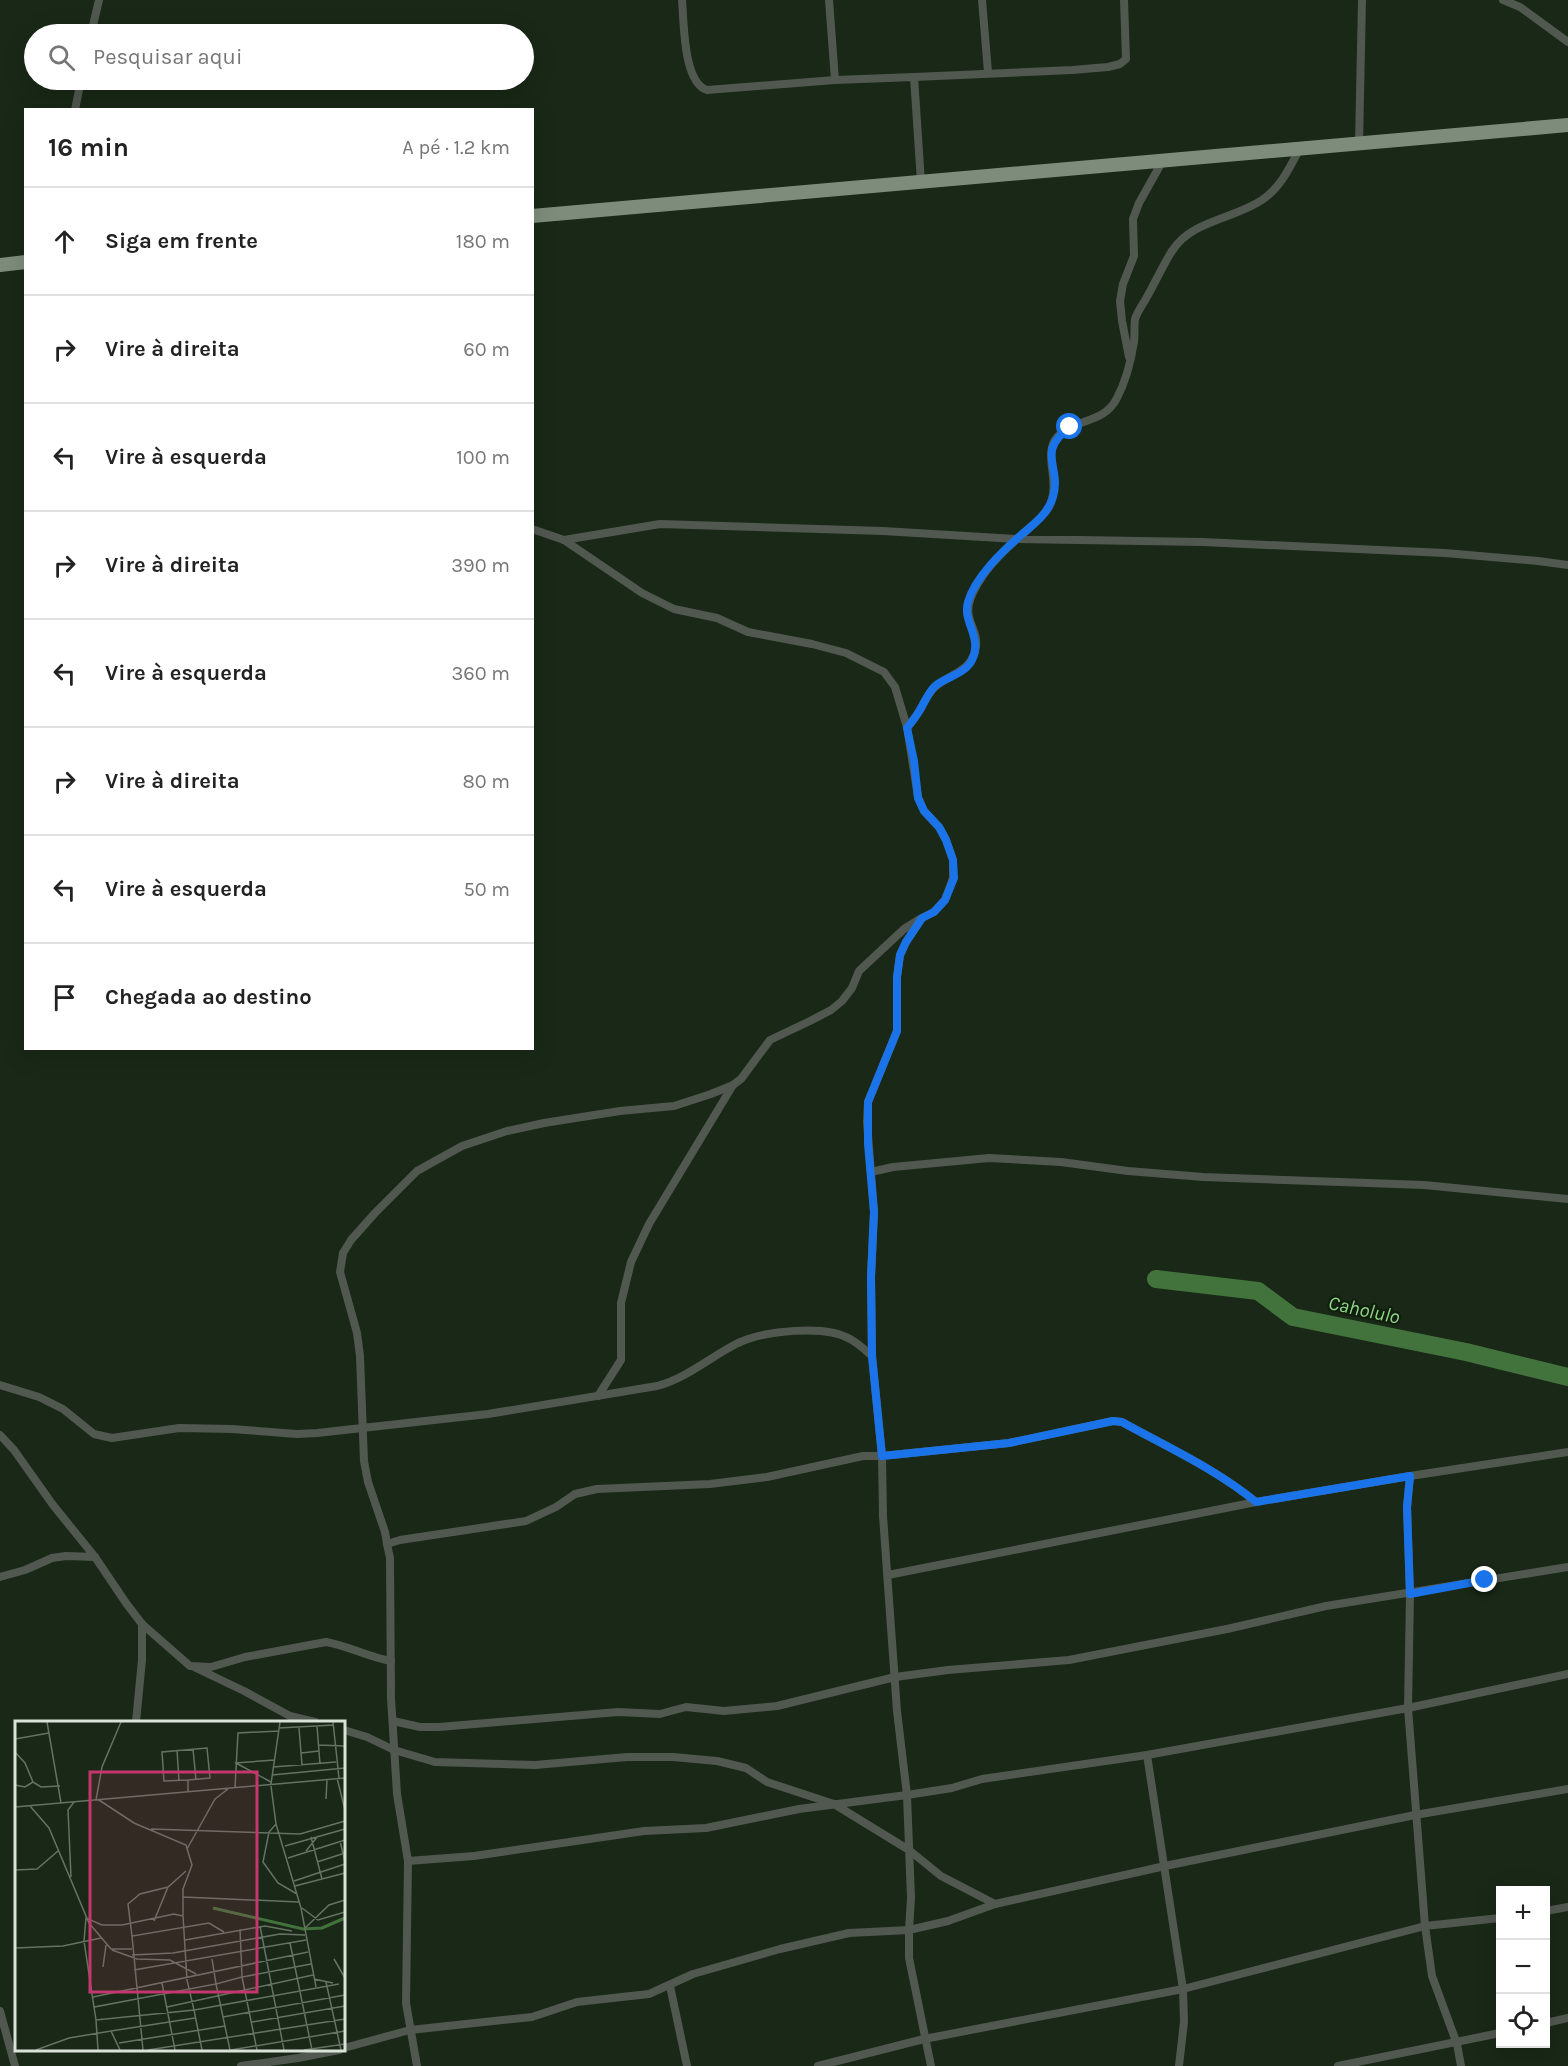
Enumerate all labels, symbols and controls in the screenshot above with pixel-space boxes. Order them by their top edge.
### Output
search box [24,24,534,90]
icon: search [45,41,78,74]
text: Pesquisar aqui [93,44,242,70]
text: 16 min [48,132,129,163]
text: A pé · 1.2 km [402,136,510,159]
icon: ahead [48,225,81,258]
text: Siga em frente [105,228,258,254]
text: 180 m [456,230,510,253]
icon: right [48,333,81,366]
text: Vire à direita [105,336,240,362]
text: 60 m [463,338,510,361]
route start [1056,413,1082,439]
icon: left [48,441,81,474]
text: Vire à esquerda [105,444,267,470]
text: 100 m [456,446,510,469]
icon: right [48,549,81,582]
text: Vire à direita [105,552,240,578]
text: 390 m [451,554,510,577]
icon: left [48,657,81,690]
text: Vire à esquerda [105,660,267,686]
text: 360 m [451,662,510,685]
icon: right [48,765,81,798]
text: Vire à direita [105,768,240,794]
text: 80 m [462,770,510,793]
icon: left [48,873,81,906]
text: Vire à esquerda [105,876,267,902]
text: 50 m [463,878,510,901]
icon: arrive [48,981,81,1014]
text: Chegada ao destino [105,984,312,1010]
water label: Caholulo [1326,1291,1402,1329]
route end [1471,1566,1497,1592]
inset map [15,1721,345,2051]
map controls [1496,1886,1550,2048]
button: + [1496,1886,1550,1940]
button: − [1496,1940,1550,1994]
button: locate [1496,1994,1550,2048]

